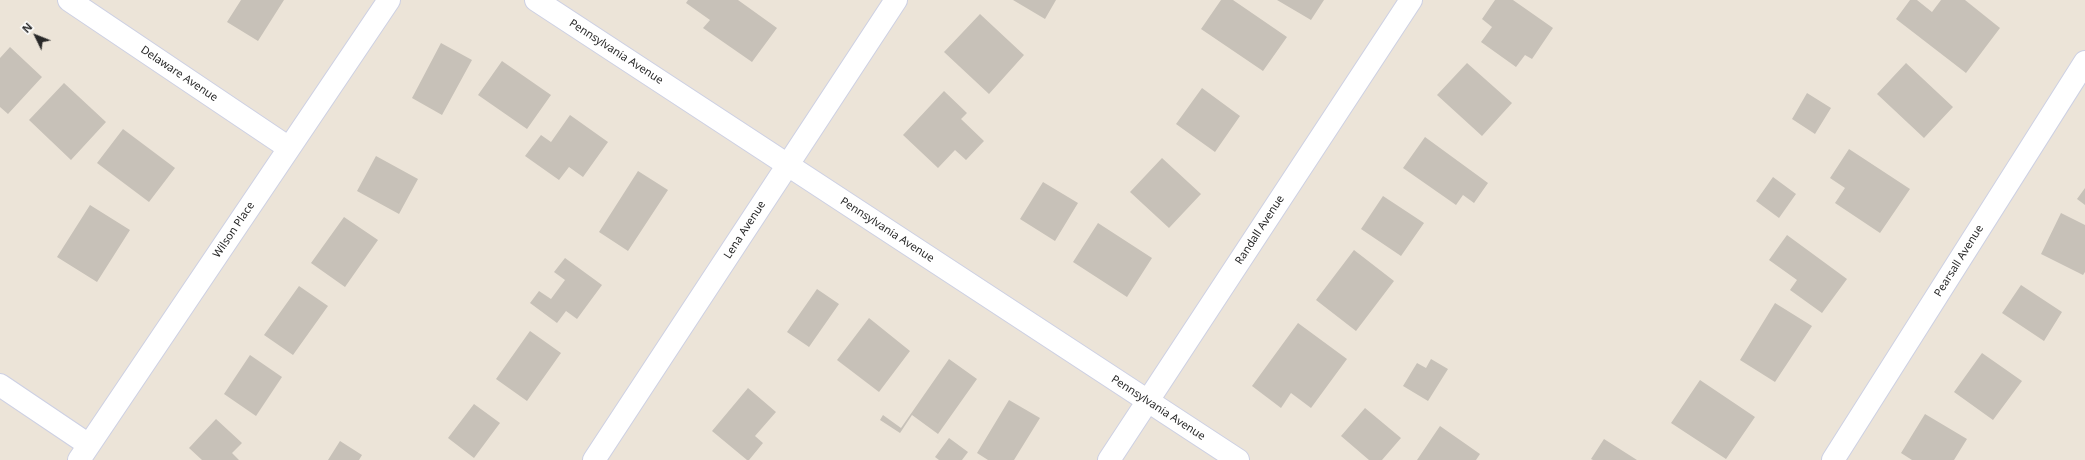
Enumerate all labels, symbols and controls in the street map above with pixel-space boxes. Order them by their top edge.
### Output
north arrow [16,16,56,56]
street label: Pennsylvania Avenue [567,17,665,87]
text: N [18,19,35,36]
street label: Delaware Avenue [138,43,220,105]
street label: Randall Avenue [1233,193,1287,267]
street label: Pennsylvania Avenue [838,195,936,265]
street label: Lena Avenue [721,199,769,261]
street label: Wilson Place [210,200,258,260]
street label: Pearsall Avenue [1932,223,1986,299]
street label: Pennsylvania Avenue [1109,373,1207,443]

